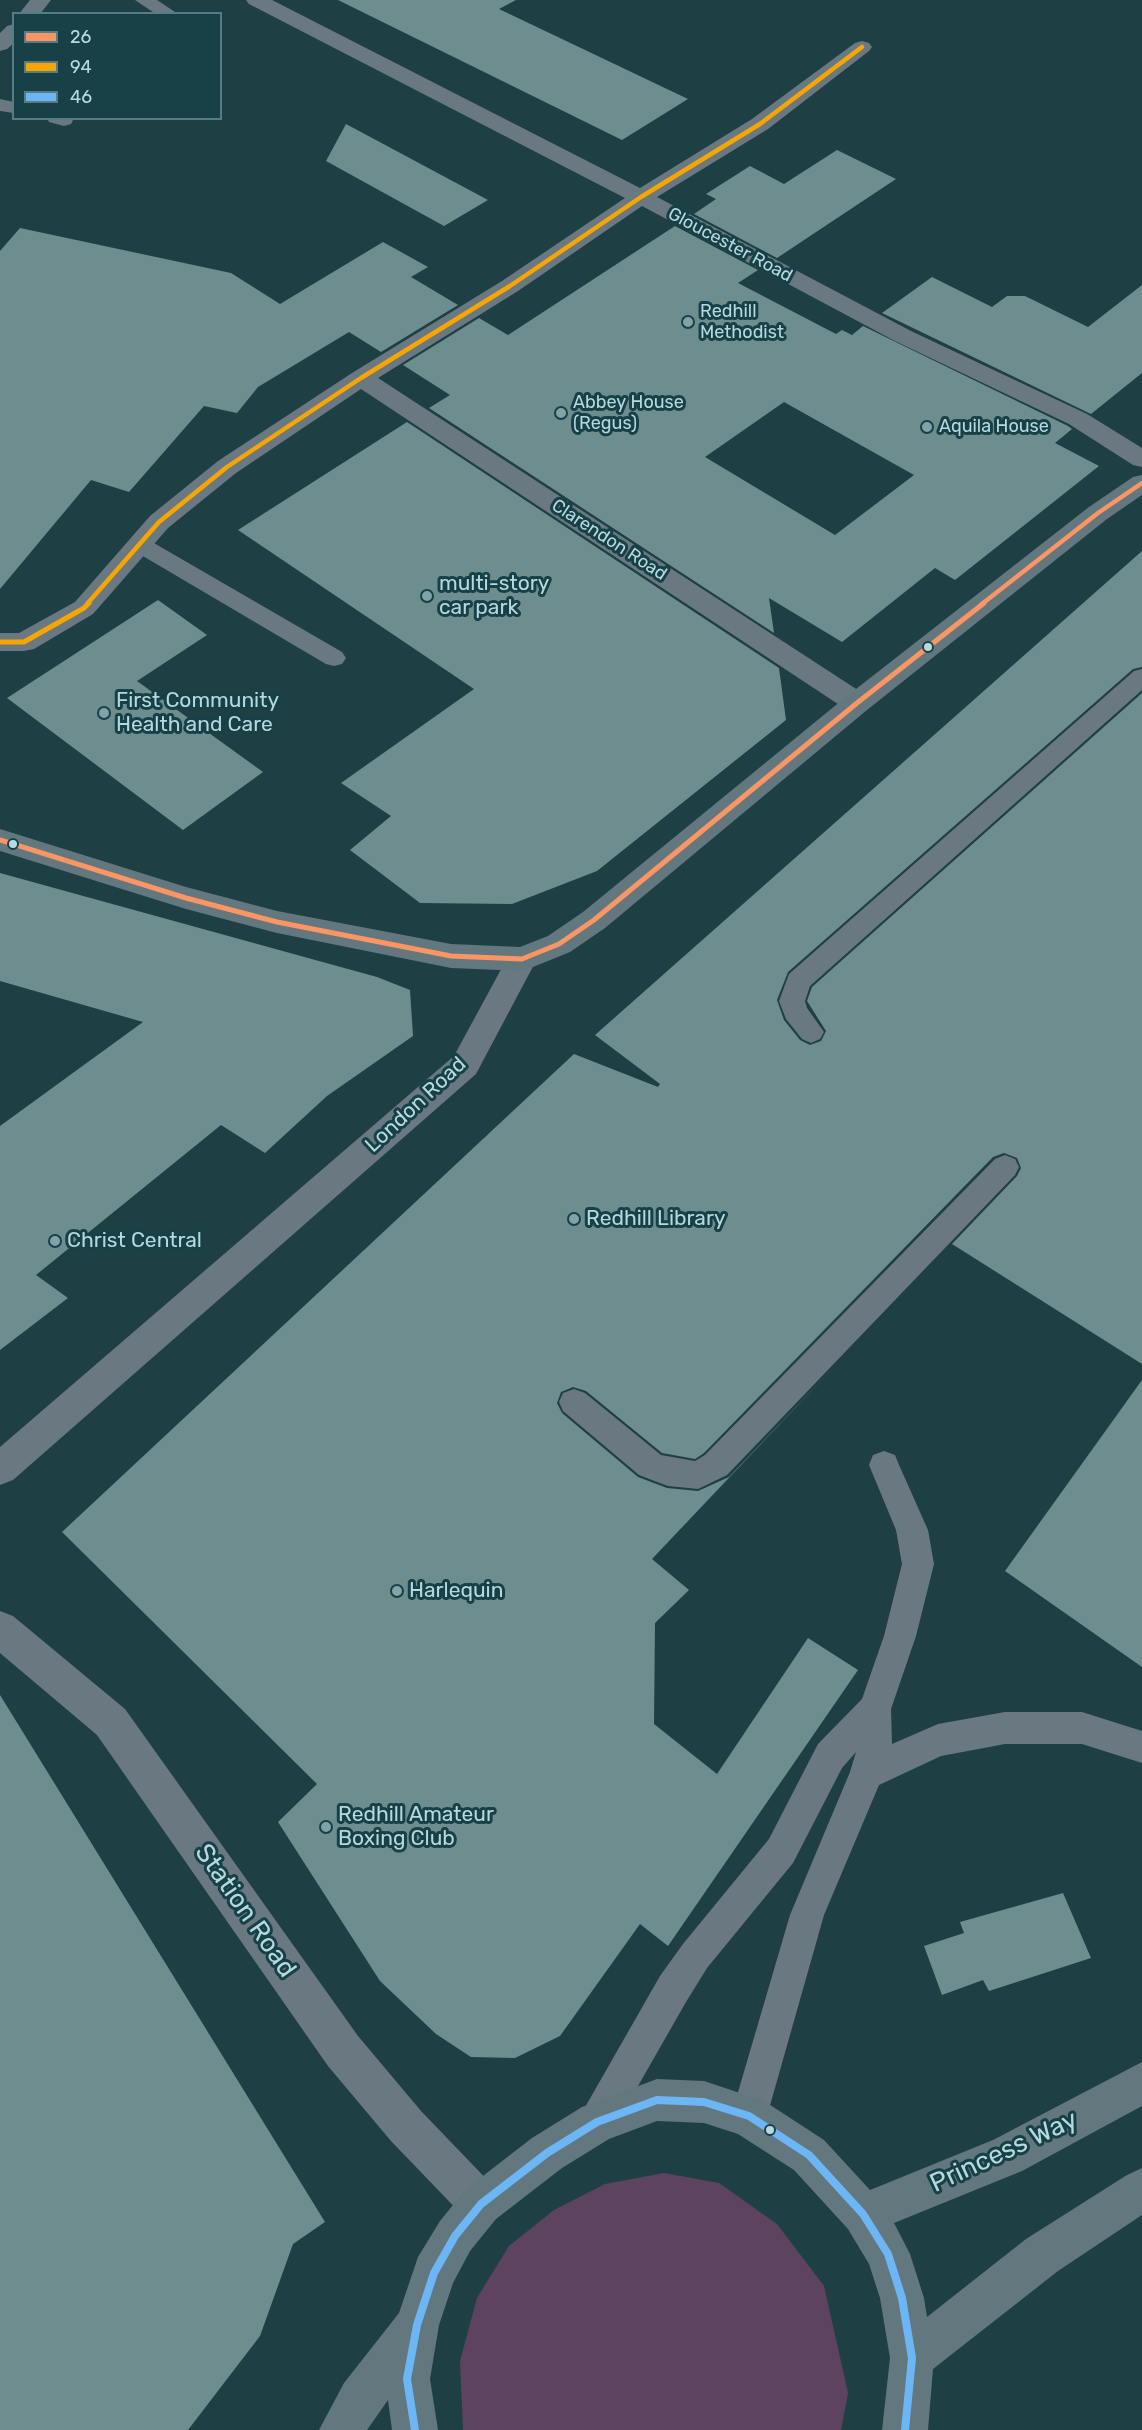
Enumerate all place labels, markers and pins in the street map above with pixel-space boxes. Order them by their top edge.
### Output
place label: Redhill Methodist [700,301,784,344]
marker: Redhill Methodist [681,315,695,329]
place label: Abbey House (Regus) [573,392,684,434]
marker: Abbey House (Regus) [554,406,568,420]
place label: Aquila House [939,416,1049,438]
marker: Aquila House [920,420,934,434]
place label: multi-story car park [439,571,549,621]
marker: multi-story car park [420,589,434,603]
unlabelled marker [922,641,934,653]
place label: First Community Health and Care [116,688,279,738]
marker: First Community Health and Care [97,706,111,720]
unlabelled marker [7,838,19,850]
place label: Redhill Library [586,1206,725,1232]
marker: Redhill Library [567,1212,581,1226]
place label: Christ Central [67,1228,202,1254]
marker: Christ Central [48,1234,62,1248]
place label: Harlequin [409,1578,503,1604]
marker: Harlequin [390,1584,404,1598]
place label: Redhill Amateur Boxing Club [338,1802,494,1852]
marker: Redhill Amateur Boxing Club [319,1820,333,1834]
unlabelled marker [764,2124,776,2136]

